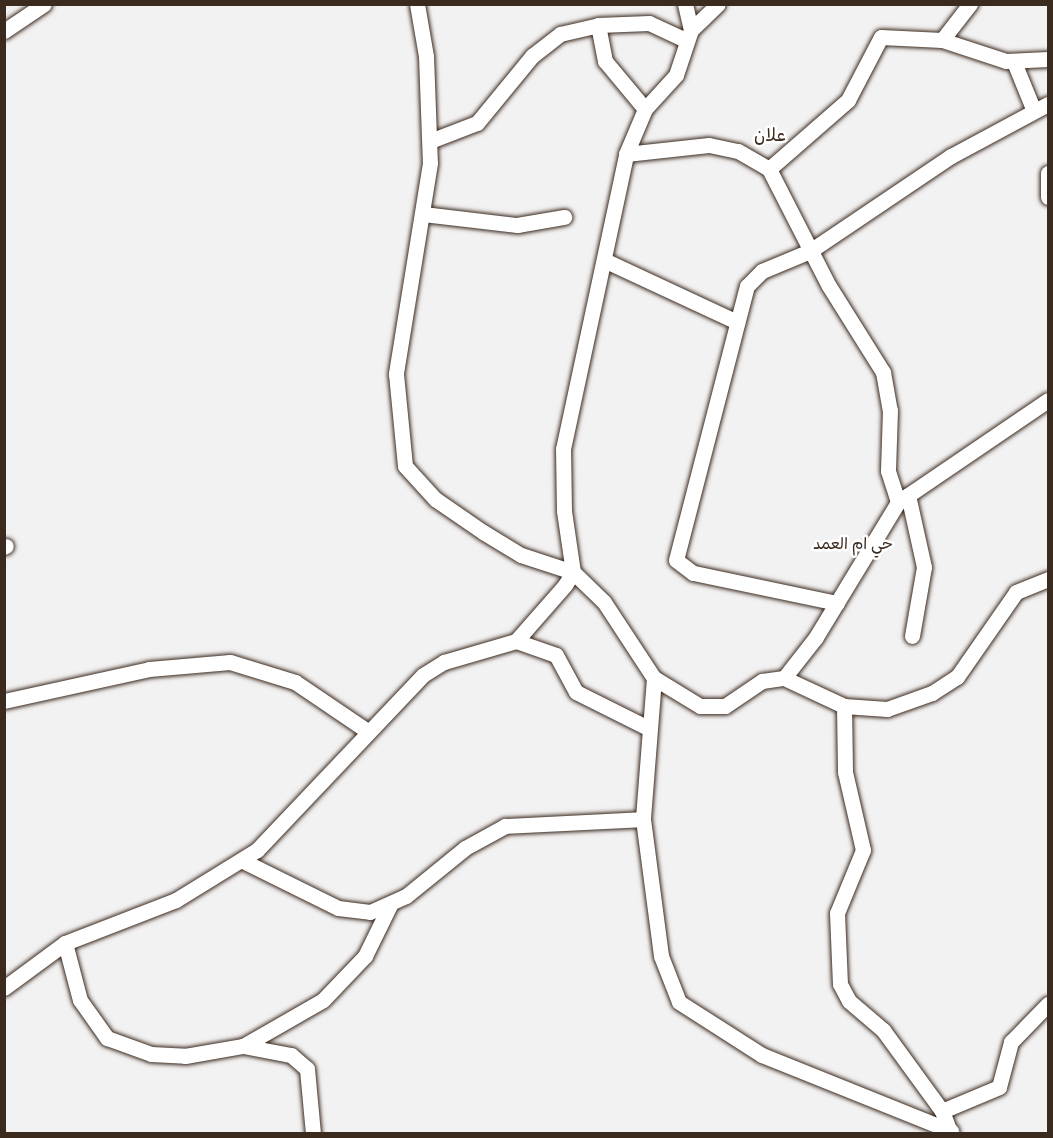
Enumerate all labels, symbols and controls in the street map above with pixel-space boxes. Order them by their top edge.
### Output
district label: علان [754,124,786,146]
district label: حي ام العمد [813,533,893,553]

